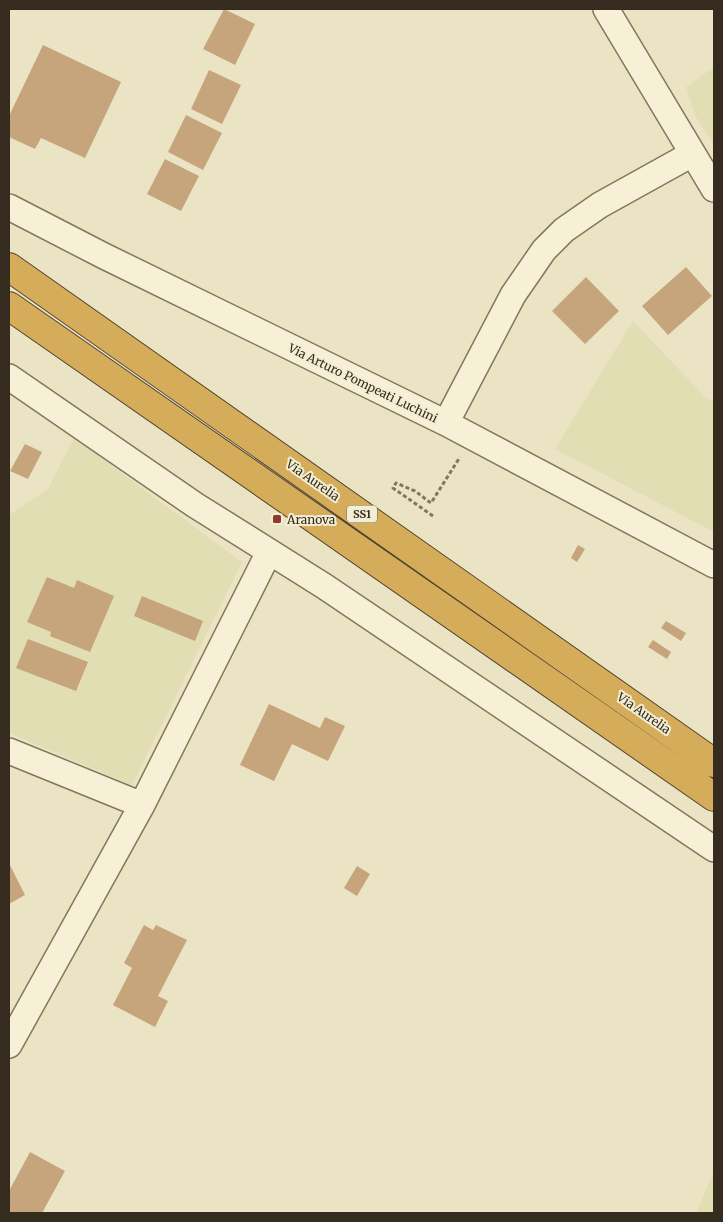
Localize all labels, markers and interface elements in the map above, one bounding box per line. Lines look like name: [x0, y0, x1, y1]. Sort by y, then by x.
street label: Via Arturo Pompeati Luchini: [285, 340, 440, 426]
street label: Via Aurelia: [282, 455, 343, 504]
road number: SS1: [347, 506, 377, 522]
place label: Aranova: [286, 512, 336, 527]
marker: Aranova: [271, 513, 283, 525]
street label: Via Aurelia: [613, 688, 674, 737]

